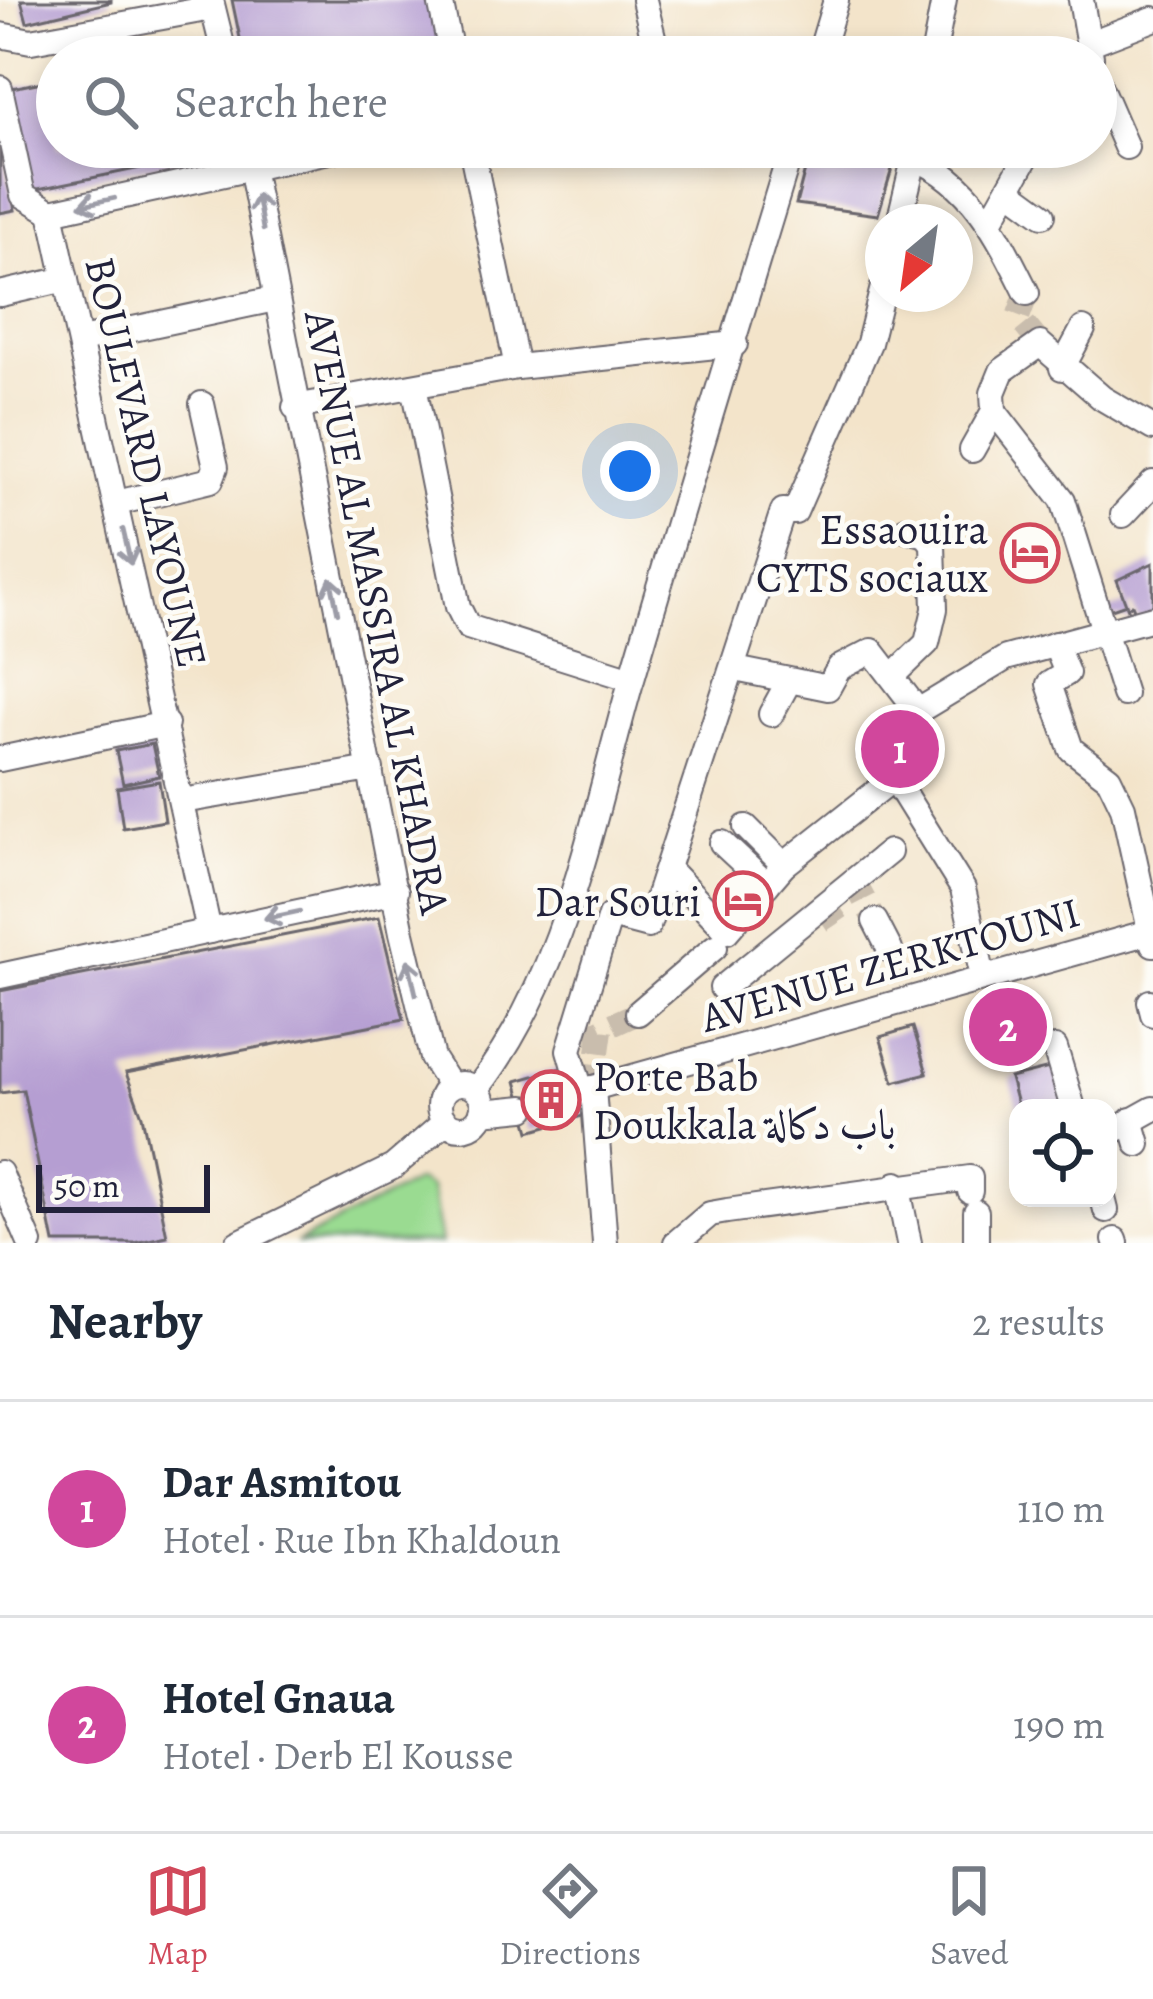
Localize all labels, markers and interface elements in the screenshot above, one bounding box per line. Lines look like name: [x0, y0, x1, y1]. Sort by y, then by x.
search box: [36, 36, 1117, 168]
icon: search: [78, 69, 144, 135]
text: Search here: [174, 71, 388, 133]
one-way arrow: [78, 192, 116, 215]
one-way arrow: [247, 194, 270, 233]
north arrow: [865, 204, 973, 312]
street label: BOULEVARD LAYOUNE: [72, 251, 221, 673]
street label: AVENUE AL MASSIRA AL KHADRA: [291, 305, 464, 919]
your location: [600, 441, 660, 501]
place label: Essaouira CYTS sociaux: [756, 501, 988, 606]
hotel icon: Essaouira CYTS sociaux: [999, 522, 1061, 584]
one-way arrow: [116, 527, 139, 565]
one-way arrow: [322, 577, 345, 615]
pin: 1: [861, 704, 939, 794]
hotel icon: Dar Souri: [712, 870, 774, 932]
place label: Dar Souri: [535, 873, 701, 930]
street label: AVENUE ZERKTOUNI: [693, 883, 1086, 1046]
one-way arrow: [263, 905, 302, 928]
one-way arrow: [400, 959, 423, 997]
pin: 2: [969, 982, 1047, 1072]
place label: Porte Bab Doukkala باب دكالة: [593, 1048, 896, 1153]
building icon: Porte Bab Doukkala باب دكالة: [520, 1069, 582, 1131]
map controls: [1009, 1099, 1117, 1207]
button: locate: [1009, 1099, 1117, 1207]
scale bar: [36, 1159, 210, 1212]
text: 50 m: [54, 1163, 120, 1208]
text: Nearby: [48, 1286, 202, 1356]
text: 2 results: [972, 1295, 1105, 1348]
text: Dar Asmitou: [162, 1451, 401, 1513]
text: 1: [80, 1482, 94, 1535]
text: 110 m: [1017, 1482, 1105, 1535]
text: Hotel · Rue Ibn Khaldoun: [162, 1513, 561, 1566]
text: Hotel Gnaua: [162, 1667, 395, 1729]
text: 2: [78, 1698, 96, 1751]
text: 190 m: [1013, 1698, 1105, 1751]
text: Hotel · Derb El Kousse: [162, 1729, 513, 1782]
tab: Map: [145, 1858, 211, 1975]
tab: Directions: [500, 1858, 641, 1975]
tab: Saved: [930, 1858, 1008, 1975]

